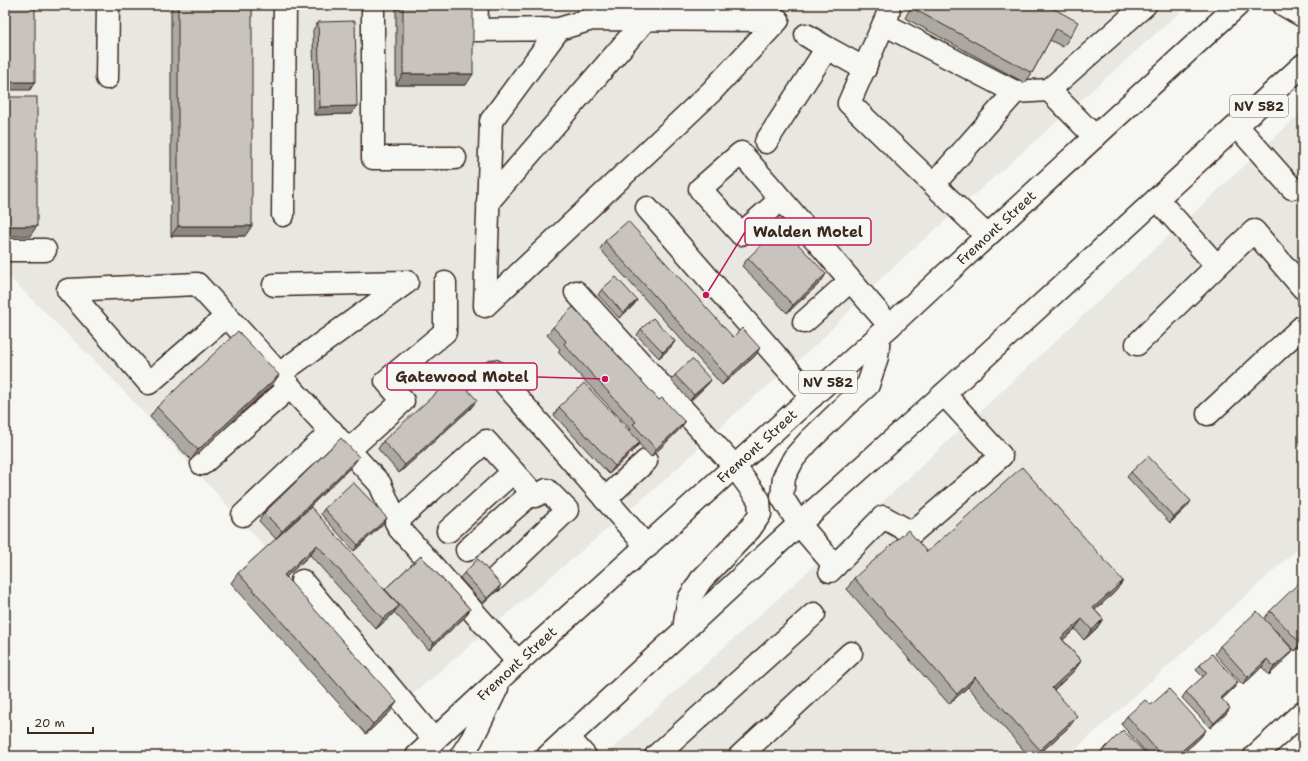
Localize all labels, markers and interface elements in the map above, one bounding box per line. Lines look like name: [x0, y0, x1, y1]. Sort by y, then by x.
road number: NV 582: [1230, 95, 1288, 117]
street label: Fremont Street: [953, 186, 1040, 269]
callout: Walden Motel: [745, 218, 871, 245]
text: Walden Motel: [753, 222, 863, 242]
callout: Gatewood Motel: [387, 363, 537, 390]
text: Gatewood Motel: [395, 367, 529, 387]
road number: NV 582: [799, 371, 857, 393]
street label: Fremont Street: [713, 405, 801, 487]
street label: Fremont Street: [473, 623, 560, 705]
scale bar: [28, 709, 93, 735]
text: 20 m: [34, 715, 65, 731]

